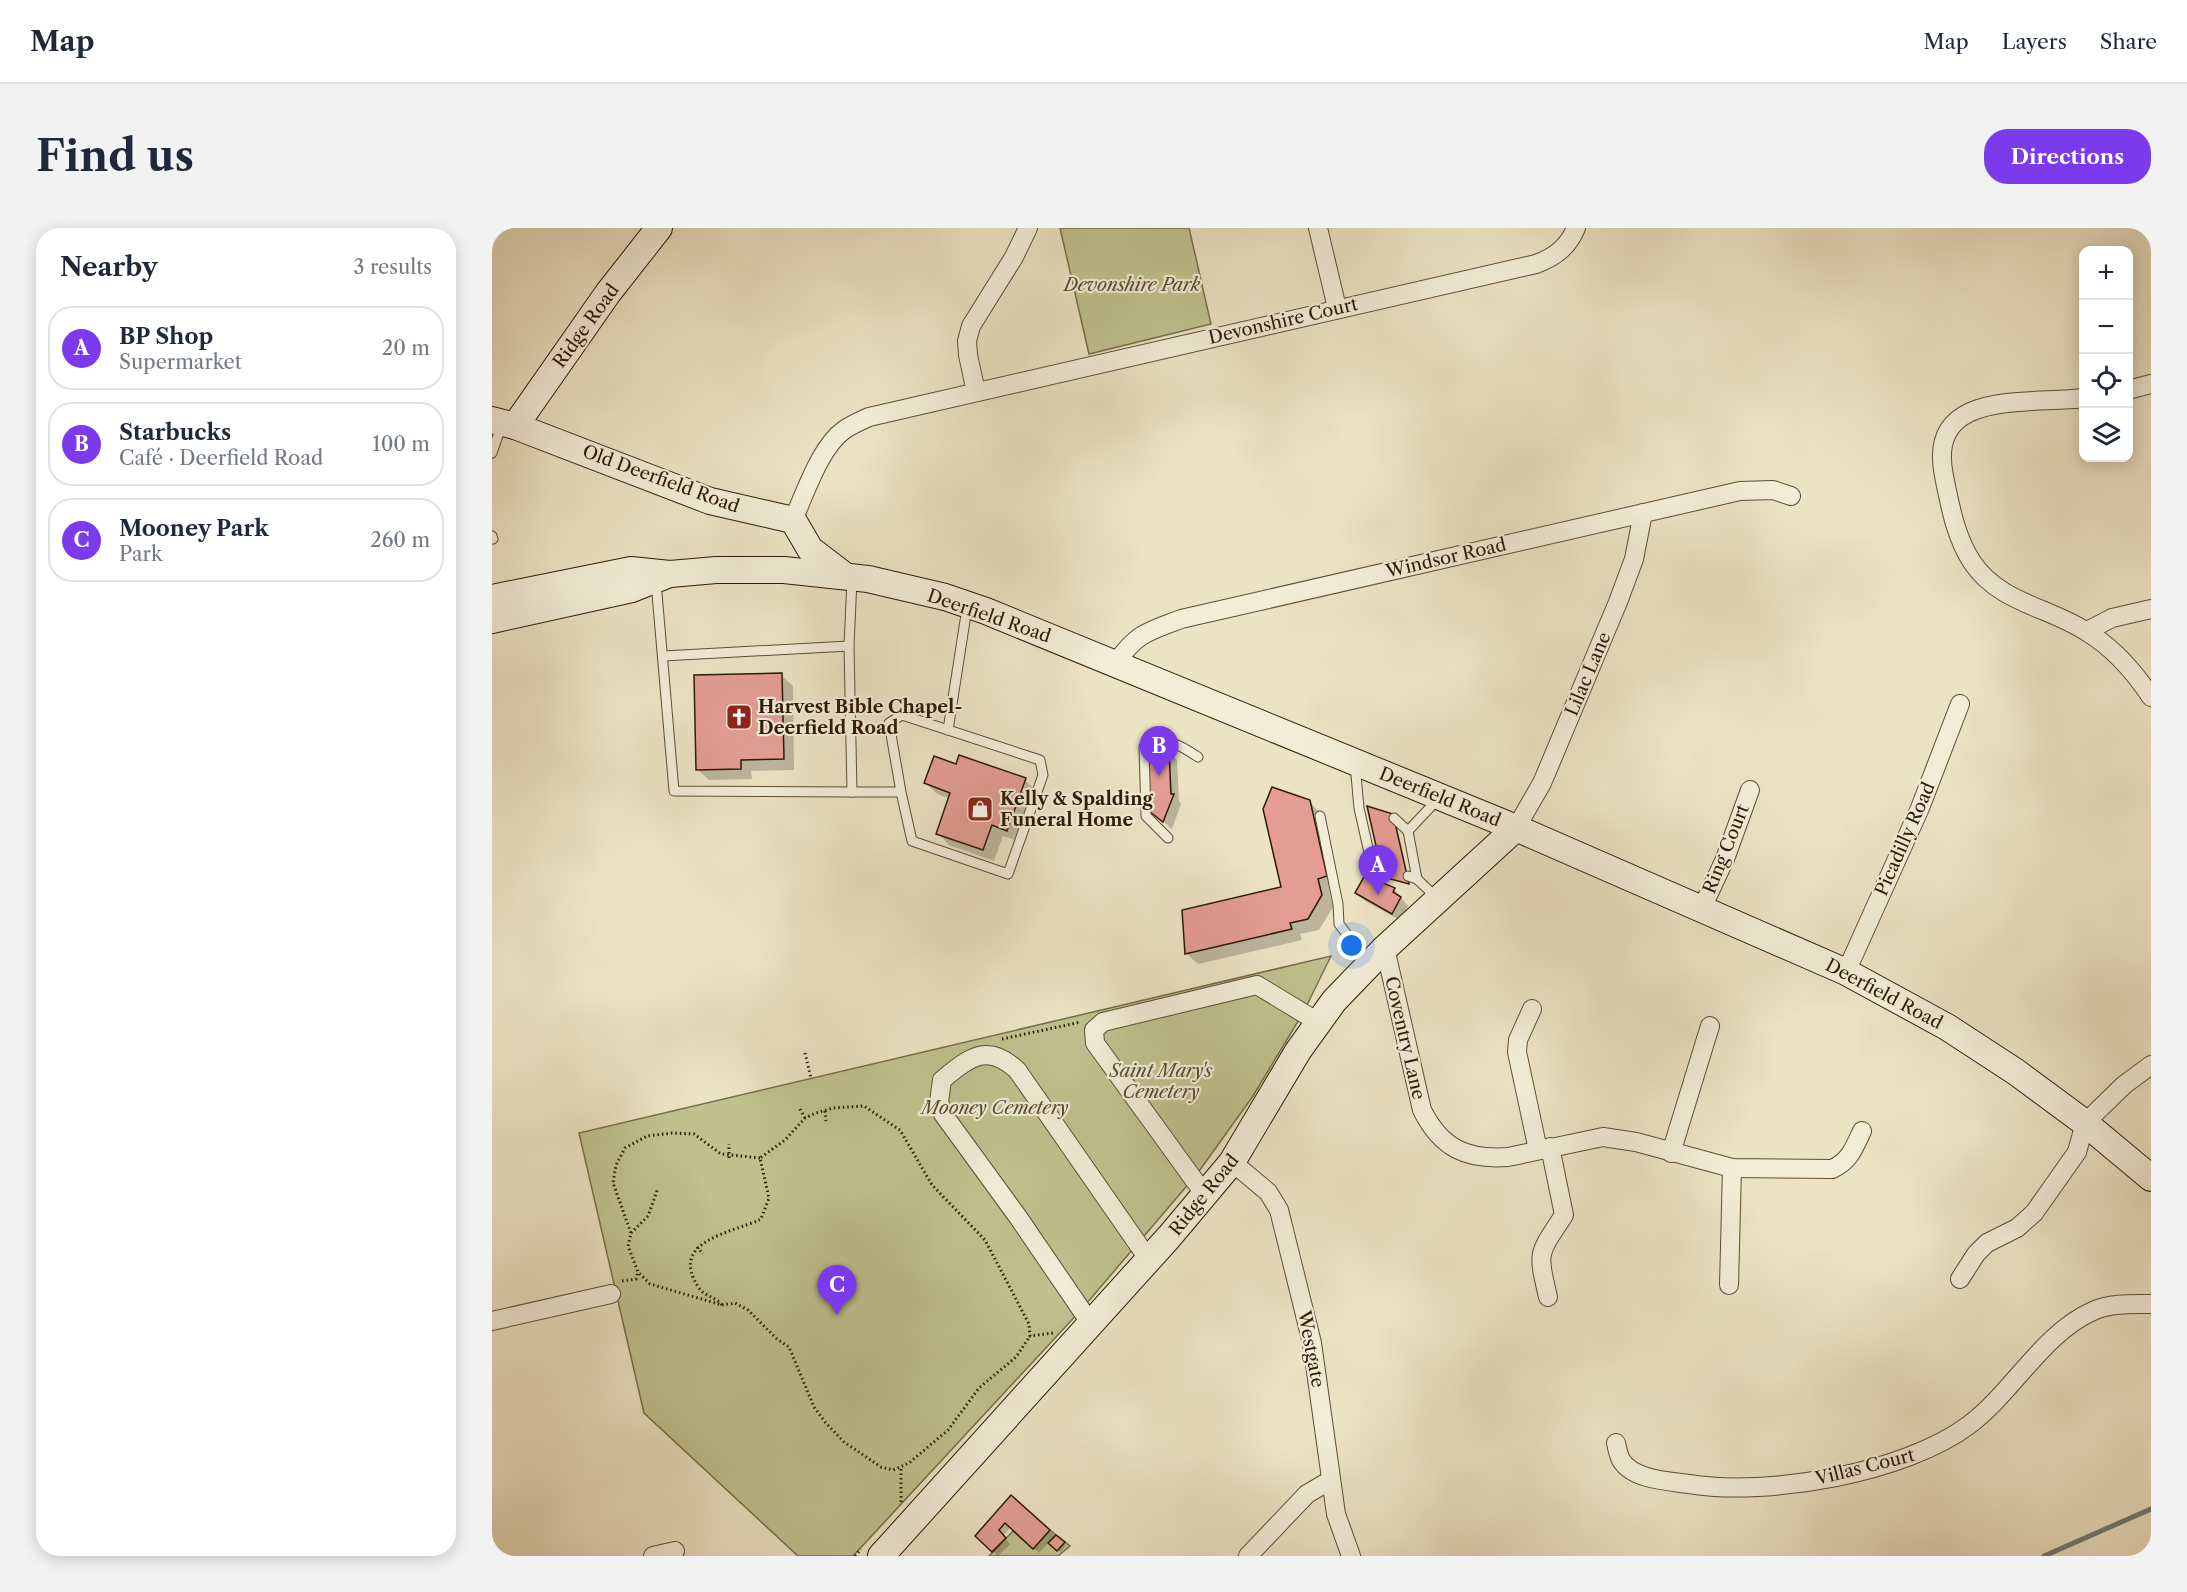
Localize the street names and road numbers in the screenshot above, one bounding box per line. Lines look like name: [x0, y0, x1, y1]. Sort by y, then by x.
street label: Ridge Road: [548, 280, 624, 372]
street label: Devonshire Court: [1206, 293, 1360, 349]
street label: Old Deerfield Road: [580, 440, 742, 518]
street label: Windsor Road: [1383, 533, 1508, 583]
street label: Deerfield Road: [924, 585, 1054, 647]
street label: Lilac Lane: [1560, 629, 1616, 719]
street label: Deerfield Road: [1376, 763, 1504, 831]
street label: Picadilly Road: [1870, 779, 1940, 899]
street label: Ring Court: [1698, 801, 1754, 897]
street label: Deerfield Road: [1822, 954, 1946, 1034]
street label: Coventry Lane: [1380, 974, 1430, 1102]
street label: Ridge Road: [1164, 1150, 1244, 1240]
street label: Westgate: [1293, 1308, 1329, 1389]
street label: Villas Court: [1812, 1444, 1917, 1490]

